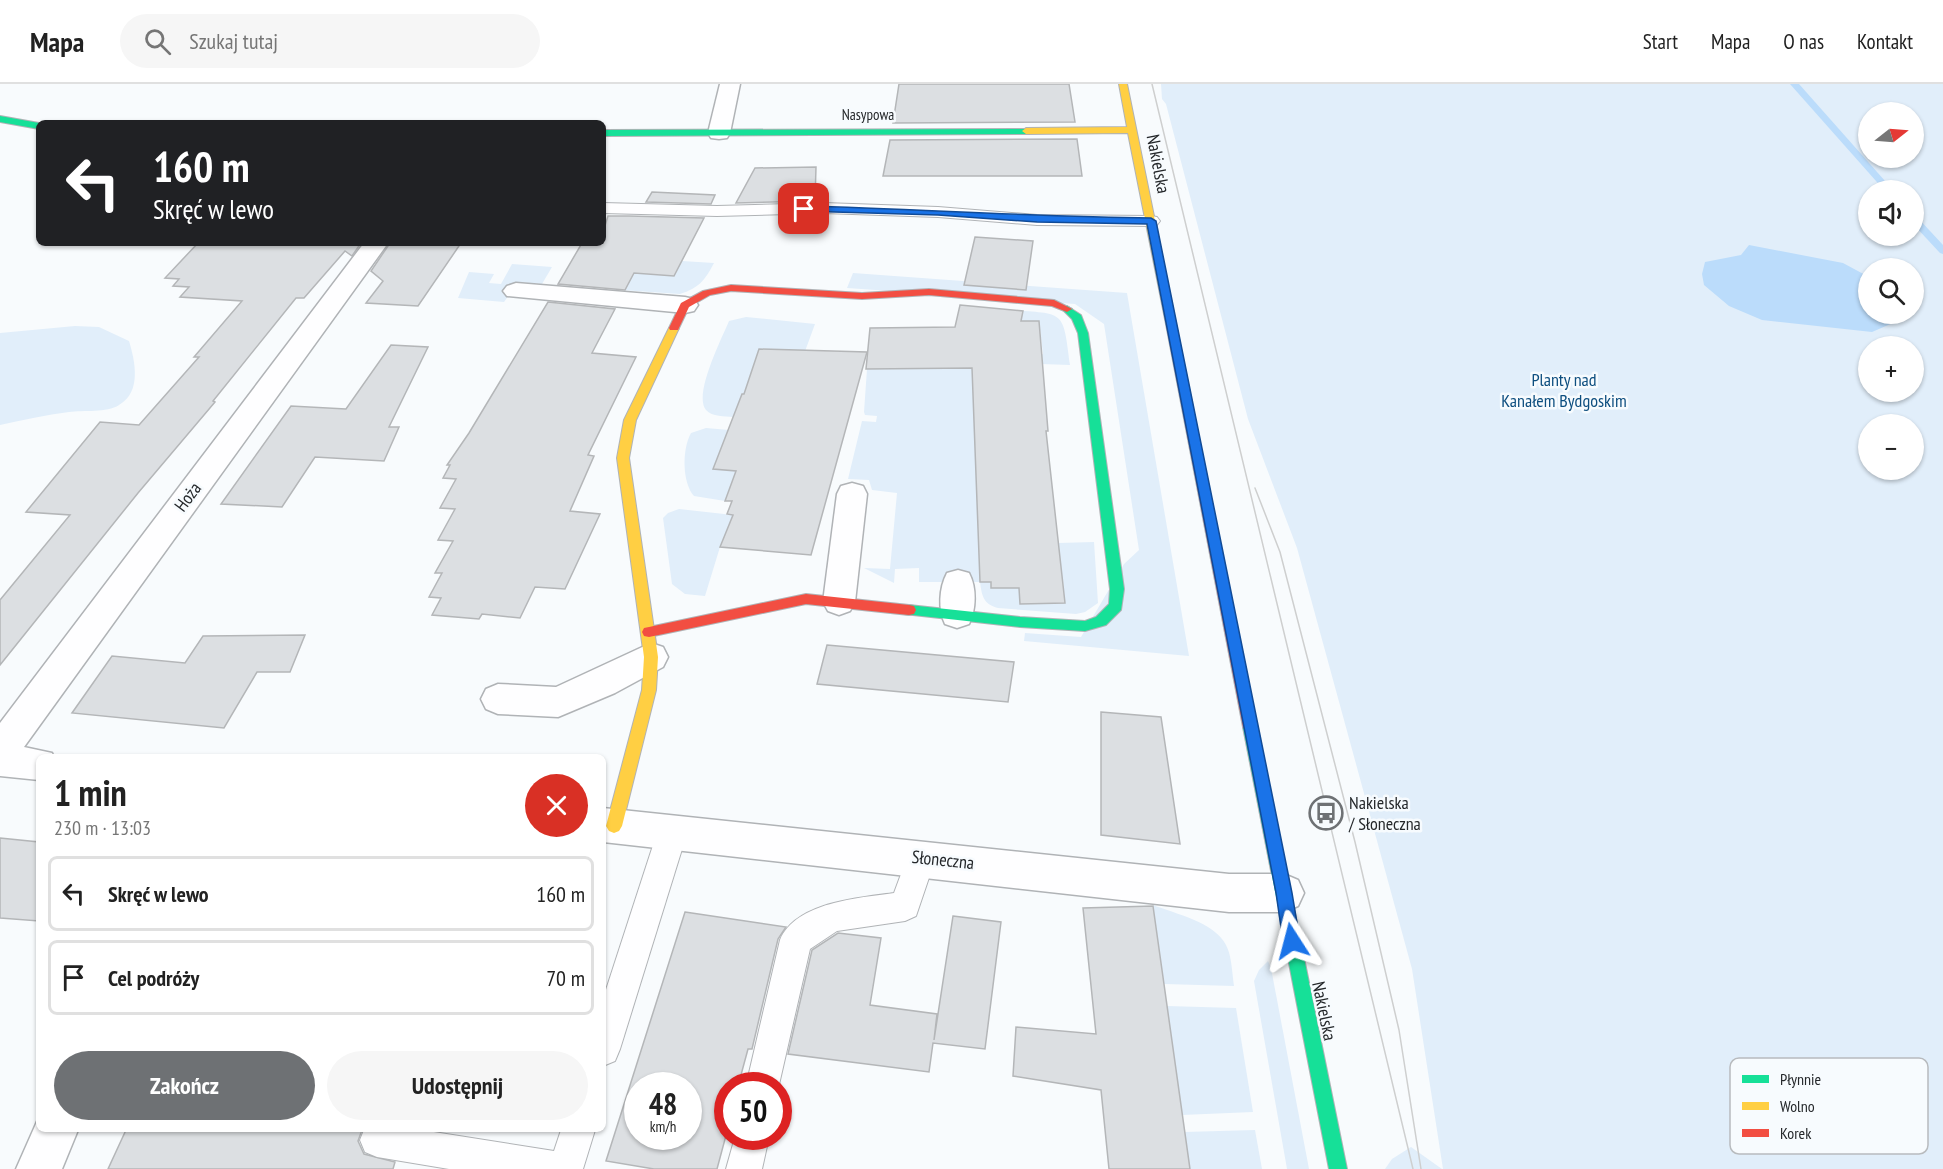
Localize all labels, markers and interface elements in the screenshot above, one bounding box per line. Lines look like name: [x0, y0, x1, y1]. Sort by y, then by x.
search box: [120, 14, 540, 68]
text: Mapa: [30, 23, 84, 60]
icon: search: [141, 25, 174, 58]
text: Szukaj tutaj: [189, 27, 278, 55]
text: Start: [1643, 28, 1678, 55]
text: Mapa: [1711, 28, 1750, 55]
text: O nas: [1783, 28, 1824, 55]
text: Kontakt: [1857, 28, 1913, 55]
north arrow: [1858, 102, 1924, 168]
map controls: [1858, 102, 1924, 480]
street label: Nasypowa: [842, 105, 894, 124]
street label: Nakielska: [1142, 132, 1175, 195]
text: 160 m: [153, 139, 250, 194]
icon: left: [54, 144, 132, 222]
button: sound: [1858, 180, 1924, 246]
pin: [778, 183, 829, 234]
text: Skręć w lewo: [153, 192, 274, 226]
icon: arrive: [787, 192, 820, 225]
button: search: [1858, 258, 1924, 324]
button: +: [1858, 336, 1924, 402]
park label: Planty nad Kanałem Bydgoskim: [1501, 368, 1627, 412]
button: −: [1858, 414, 1924, 480]
street label: Hoża: [169, 477, 206, 516]
text: 1 min: [54, 769, 127, 816]
button: close: [525, 774, 588, 837]
place label: Nakielska / Słoneczna: [1348, 791, 1421, 835]
bus stop icon: Nakielska / Słoneczna: [1308, 795, 1344, 831]
text: 230 m · 13:03: [54, 815, 151, 841]
street label: Słoneczna: [911, 845, 975, 874]
icon: left: [57, 877, 90, 910]
text: Skręć w lewo: [108, 880, 209, 908]
text: 160 m: [536, 880, 585, 908]
position arrow: [1260, 909, 1324, 973]
icon: arrive: [57, 961, 90, 994]
text: Cel podróży: [108, 964, 199, 992]
text: 70 m: [546, 964, 585, 992]
street label: Nakielska: [1307, 979, 1342, 1042]
button: Zakończ: [54, 1051, 315, 1120]
button: Udostępnij: [327, 1051, 588, 1120]
legend: [1730, 1058, 1928, 1154]
text: Płynnie: [1780, 1069, 1821, 1089]
speed limit sign: 50: [714, 1072, 792, 1150]
text: 48: [649, 1084, 677, 1123]
text: Wolno: [1780, 1096, 1815, 1116]
text: km/h: [650, 1117, 676, 1136]
text: Korek: [1780, 1123, 1812, 1143]

